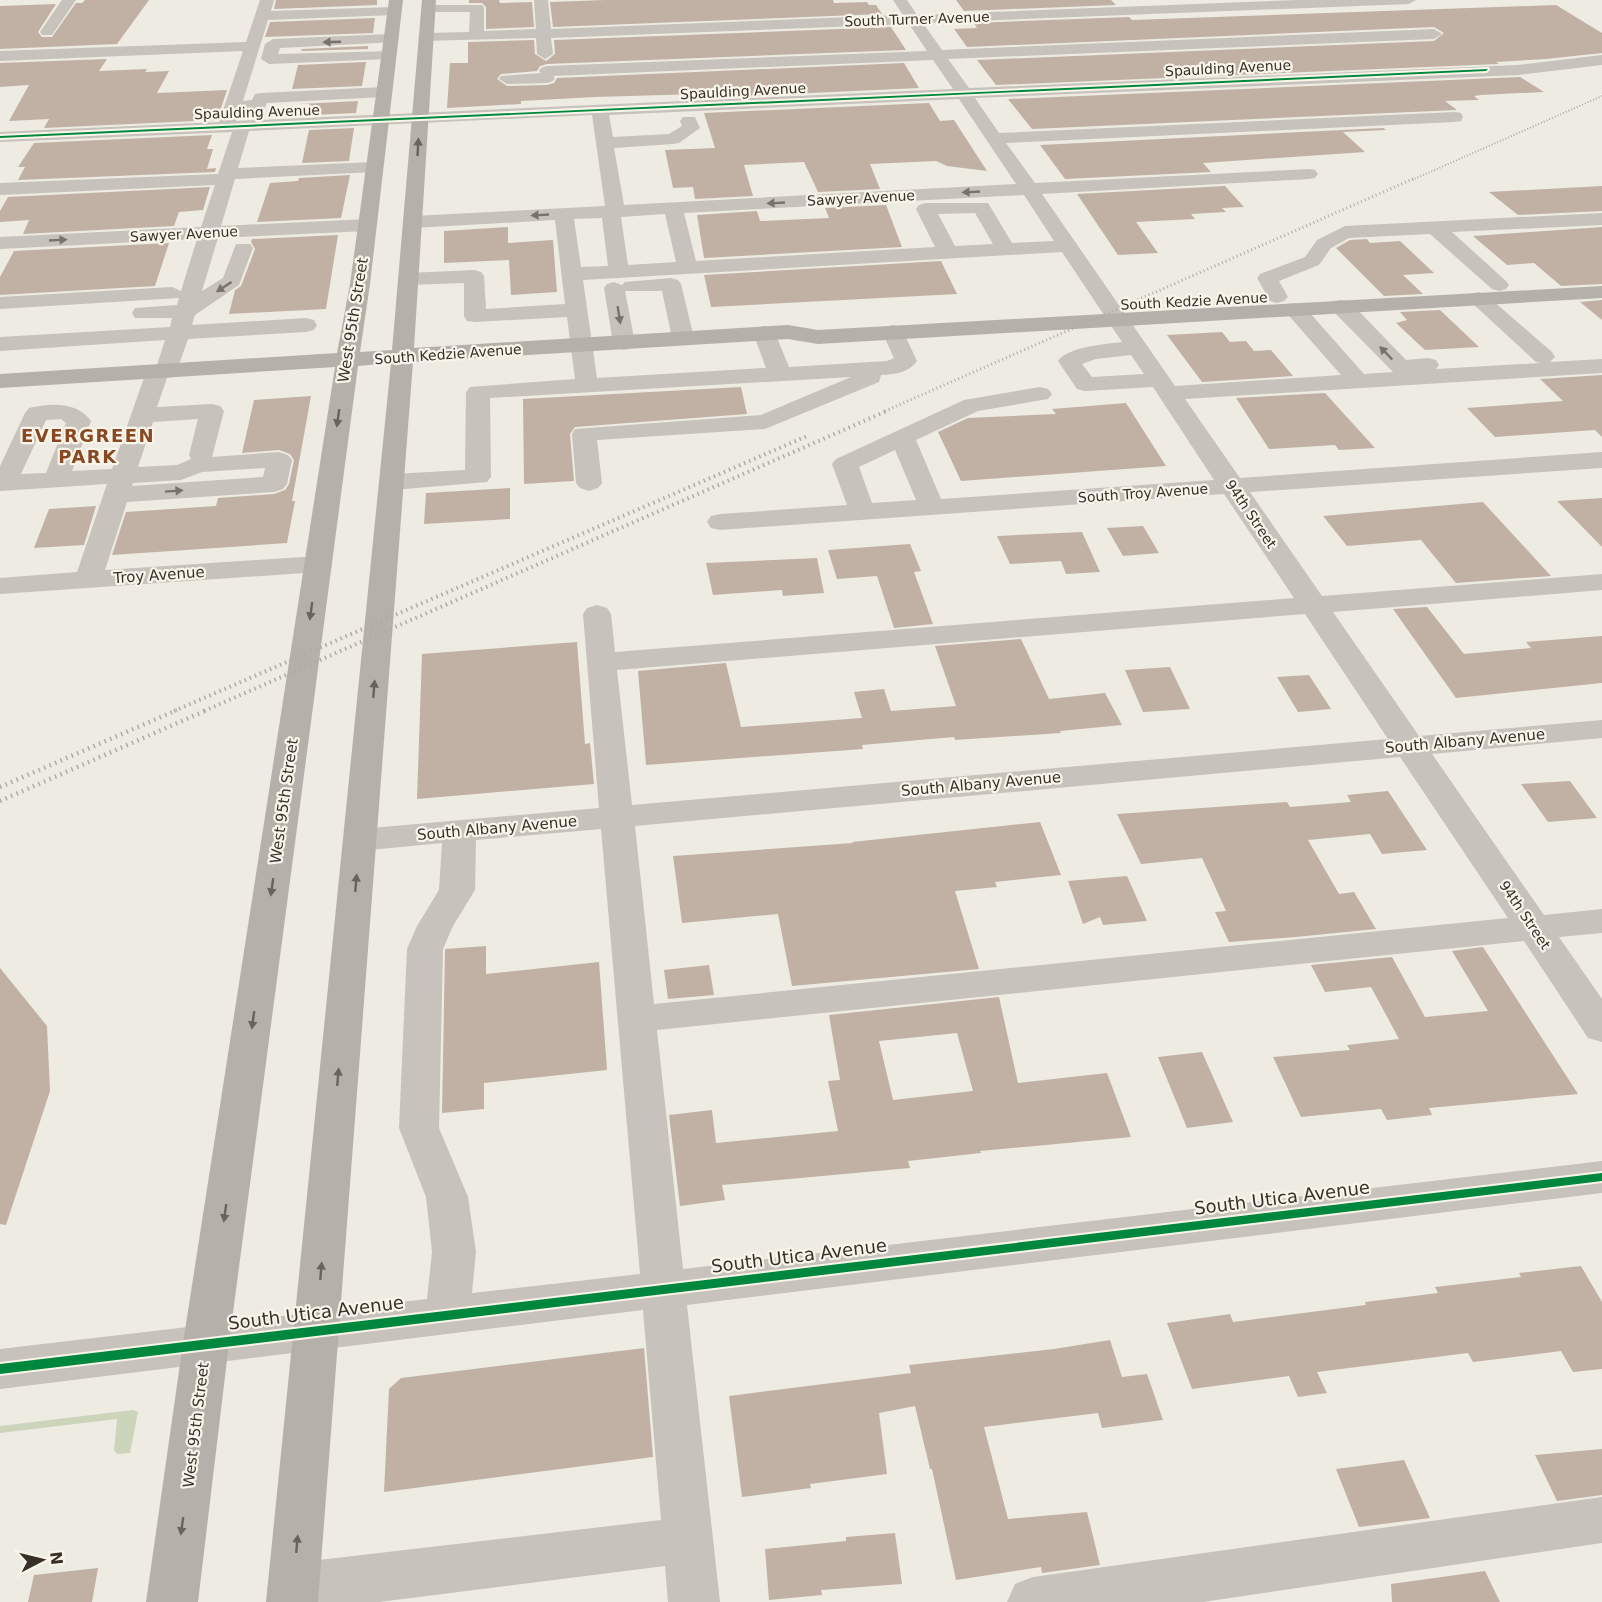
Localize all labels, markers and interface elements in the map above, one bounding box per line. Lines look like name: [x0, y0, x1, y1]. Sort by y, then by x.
street label: South Turner Avenue: [844, 8, 990, 30]
one-way arrow: [323, 37, 342, 46]
street label: Spaulding Avenue: [1165, 57, 1291, 79]
street label: Spaulding Avenue: [680, 80, 806, 102]
street label: Spaulding Avenue: [194, 102, 320, 122]
one-way arrow: [413, 137, 423, 156]
street label: Sawyer Avenue: [807, 187, 915, 209]
one-way arrow: [961, 187, 980, 196]
one-way arrow: [767, 198, 786, 207]
one-way arrow: [530, 211, 549, 220]
street label: Sawyer Avenue: [130, 223, 238, 245]
one-way arrow: [49, 236, 68, 245]
street label: West 95th Street: [334, 256, 372, 384]
one-way arrow: [216, 281, 232, 292]
street label: South Kedzie Avenue: [1120, 289, 1268, 313]
one-way arrow: [615, 306, 624, 325]
street label: South Kedzie Avenue: [374, 341, 522, 367]
one-way arrow: [1380, 346, 1394, 360]
one-way arrow: [334, 408, 343, 427]
district label: EVERGREEN PARK: [21, 425, 155, 467]
street label: 94th Street: [1222, 477, 1280, 552]
street label: South Troy Avenue: [1077, 480, 1209, 506]
one-way arrow: [165, 487, 184, 496]
street label: Troy Avenue: [112, 563, 205, 587]
one-way arrow: [307, 602, 316, 621]
one-way arrow: [369, 679, 379, 698]
street label: South Albany Avenue: [1384, 725, 1546, 757]
street label: West 95th Street: [266, 737, 302, 865]
street label: South Albany Avenue: [900, 768, 1062, 800]
street label: South Albany Avenue: [416, 812, 578, 844]
one-way arrow: [351, 873, 361, 892]
one-way arrow: [267, 878, 276, 897]
street label: 94th Street: [1496, 878, 1554, 953]
one-way arrow: [248, 1010, 257, 1029]
one-way arrow: [333, 1068, 343, 1087]
street label: South Utica Avenue: [1193, 1176, 1371, 1219]
one-way arrow: [221, 1203, 230, 1222]
street label: South Utica Avenue: [710, 1234, 888, 1277]
one-way arrow: [316, 1262, 326, 1281]
street label: South Utica Avenue: [227, 1291, 405, 1334]
street label: West 95th Street: [179, 1361, 213, 1489]
one-way arrow: [178, 1516, 187, 1535]
north arrow: [12, 1530, 72, 1590]
one-way arrow: [292, 1534, 301, 1553]
text: N: [46, 1550, 67, 1566]

